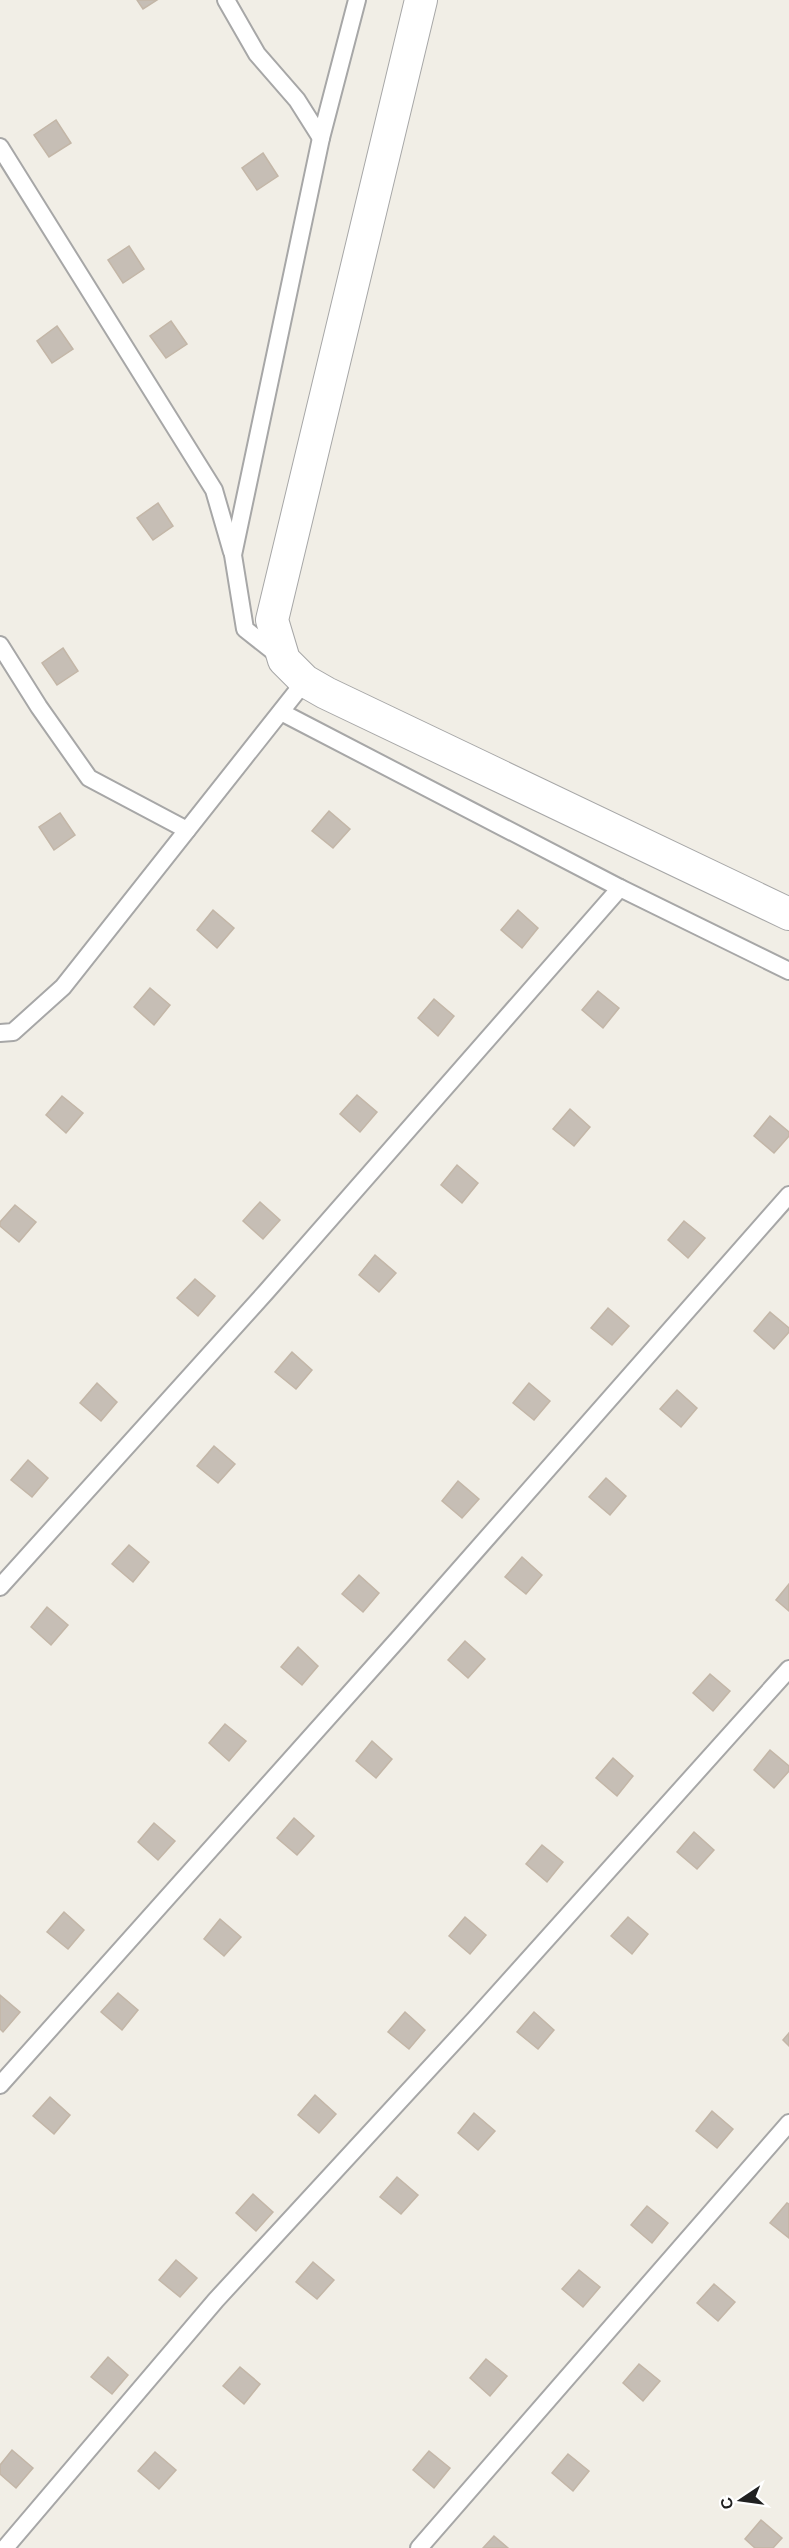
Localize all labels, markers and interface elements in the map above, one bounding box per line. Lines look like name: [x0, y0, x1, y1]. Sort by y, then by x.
north arrow: [711, 2470, 771, 2530]
text: С: [715, 2495, 738, 2511]

